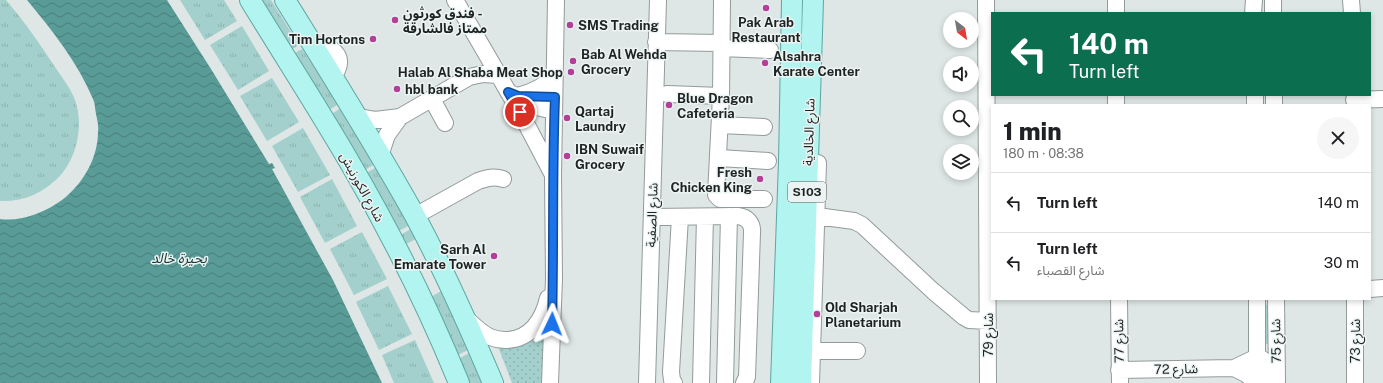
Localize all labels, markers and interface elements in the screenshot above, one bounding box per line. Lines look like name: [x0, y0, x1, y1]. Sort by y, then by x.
marker: Pak Arab Restaurant: [761, 3, 771, 13]
place label: فندق كورثون - ممتاز فالشارقة: [403, 6, 487, 36]
north arrow: [943, 12, 979, 48]
map controls: [943, 12, 979, 180]
marker: فندق كورثون - ممتاز فالشارقة: [390, 15, 400, 25]
place label: Pak Arab Restaurant: [731, 15, 801, 45]
place label: SMS Trading: [578, 18, 659, 33]
marker: SMS Trading: [565, 20, 575, 30]
text: 140 m: [1069, 27, 1149, 60]
icon: left: [1003, 28, 1055, 80]
place label: Tim Hortons: [289, 32, 365, 47]
marker: Tim Hortons: [368, 34, 378, 44]
place label: Bab Al Wehda Grocery: [581, 47, 667, 77]
place label: Alsahra Karate Center: [773, 49, 860, 79]
marker: Bab Al Wehda Grocery: [568, 56, 578, 66]
button: sound: [943, 56, 979, 92]
marker: Alsahra Karate Center: [760, 58, 770, 68]
text: Turn left: [1069, 61, 1139, 82]
place label: Halab Al Shaba Meat Shop: [398, 65, 563, 80]
marker: Halab Al Shaba Meat Shop: [566, 67, 576, 77]
place label: hbl bank: [405, 82, 459, 97]
marker: hbl bank: [392, 84, 402, 94]
place label: Blue Dragon Cafeteria: [677, 91, 753, 121]
pin: [503, 95, 537, 129]
street label: شارع الخالدية: [800, 98, 821, 166]
marker: Blue Dragon Cafeteria: [664, 100, 674, 110]
button: search: [943, 100, 979, 136]
icon: arrive: [509, 101, 531, 123]
place label: Qartaj Laundry: [575, 104, 627, 134]
marker: Qartaj Laundry: [562, 113, 572, 123]
text: 1 min: [1003, 117, 1062, 145]
button: close: [1317, 117, 1359, 159]
place label: IBN Suwaif Grocery: [575, 142, 644, 172]
button: layers: [943, 144, 979, 180]
text: 180 m · 08:38: [1003, 146, 1084, 161]
street label: شارع الكورنيش: [334, 150, 387, 226]
marker: IBN Suwaif Grocery: [562, 151, 572, 161]
place label: Fresh Chicken King: [670, 165, 752, 195]
marker: Fresh Chicken King: [755, 174, 765, 184]
street label: شارع الصفية: [643, 182, 664, 248]
road number: S103: [788, 182, 826, 202]
icon: left: [1003, 192, 1025, 214]
text: Turn left: [1037, 194, 1098, 211]
text: 140 m: [1318, 194, 1359, 211]
text: Turn left: [1037, 240, 1098, 257]
place label: Sarh Al Emarate Tower: [394, 242, 487, 272]
water label: بحيرة خالد: [151, 250, 207, 267]
marker: Sarh Al Emarate Tower: [489, 251, 499, 261]
icon: left: [1003, 252, 1025, 274]
text: 30 m: [1324, 254, 1359, 271]
text: شارع القصباء: [1037, 263, 1104, 278]
place label: Old Sharjah Planetarium: [825, 300, 901, 330]
position arrow: [531, 303, 573, 345]
marker: Old Sharjah Planetarium: [812, 309, 822, 319]
street label: شارع 79: [981, 313, 999, 357]
street label: شارع 75: [1268, 318, 1287, 363]
street label: شارع 77: [1111, 319, 1130, 363]
street label: شارع 73: [1348, 319, 1366, 363]
street label: شارع 72: [1154, 361, 1198, 380]

